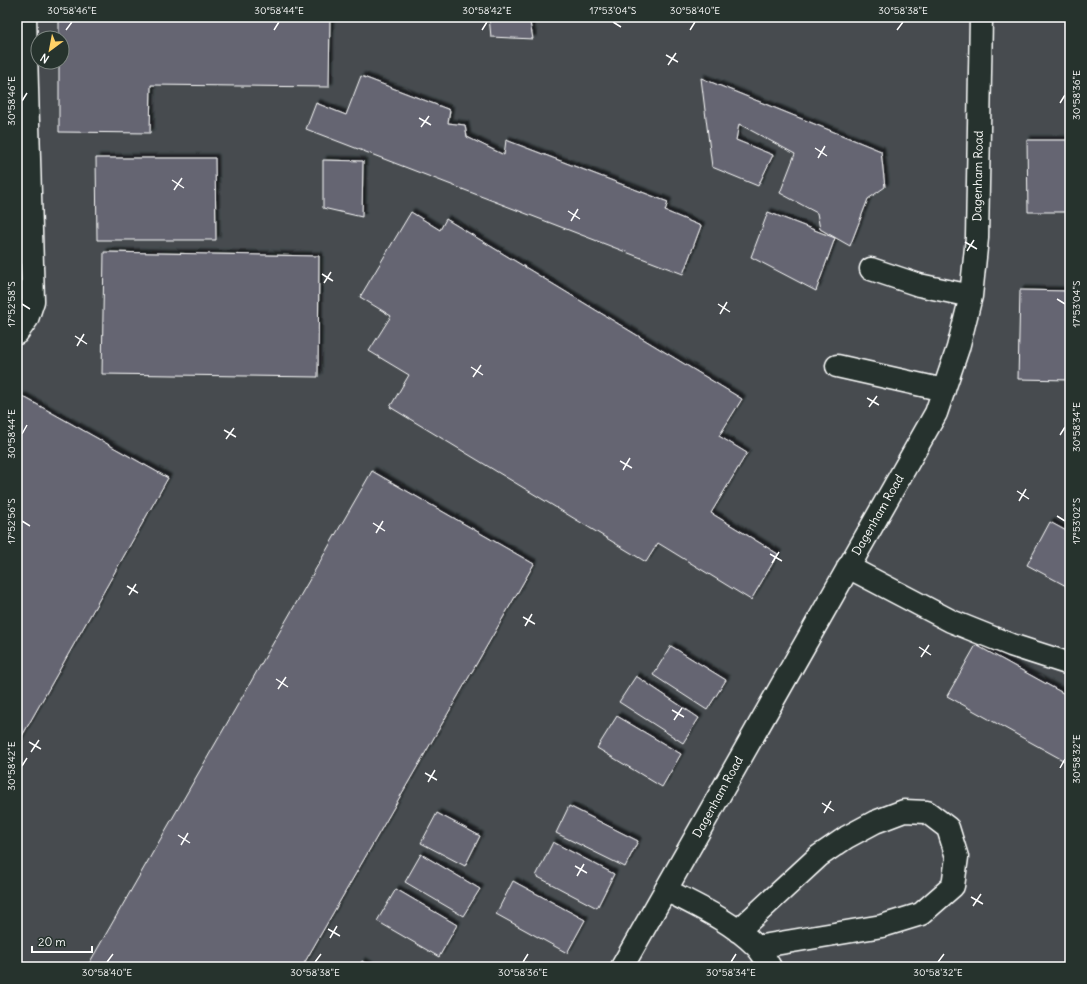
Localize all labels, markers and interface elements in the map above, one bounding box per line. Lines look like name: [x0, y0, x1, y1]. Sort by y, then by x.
text: 30°58'46"E: [47, 4, 97, 17]
text: 30°58'44"E: [254, 4, 304, 17]
text: 30°58'42"E: [462, 4, 512, 17]
text: 17°53'04"S: [590, 4, 637, 17]
text: 30°58'40"E: [670, 4, 720, 17]
text: 30°58'38"E: [878, 4, 928, 17]
north arrow: [30, 30, 70, 70]
text: N: [38, 51, 52, 66]
text: 30°58'36"E: [1070, 70, 1083, 120]
text: 30°58'46"E: [5, 76, 18, 126]
street label: Dagenham Road: [969, 131, 986, 221]
text: 17°53'04"S: [1070, 280, 1083, 327]
text: 17°52'58"S: [5, 281, 18, 327]
text: 30°58'34"E: [1070, 402, 1083, 452]
text: 30°58'44"E: [5, 409, 18, 459]
street label: Dagenham Road: [848, 472, 907, 558]
text: 17°53'02"S: [1070, 497, 1083, 544]
text: 17°52'56"S: [5, 498, 18, 544]
text: 30°58'32"E: [1070, 734, 1083, 784]
text: 30°58'42"E: [5, 741, 18, 791]
street label: Dagenham Road: [689, 753, 746, 840]
scale bar: [32, 928, 92, 954]
text: 20 m: [38, 934, 66, 949]
text: 30°58'40"E: [82, 966, 132, 979]
text: 30°58'38"E: [290, 966, 340, 979]
text: 30°58'36"E: [498, 966, 548, 979]
text: 30°58'34"E: [706, 966, 756, 979]
text: 30°58'32"E: [913, 966, 963, 979]

